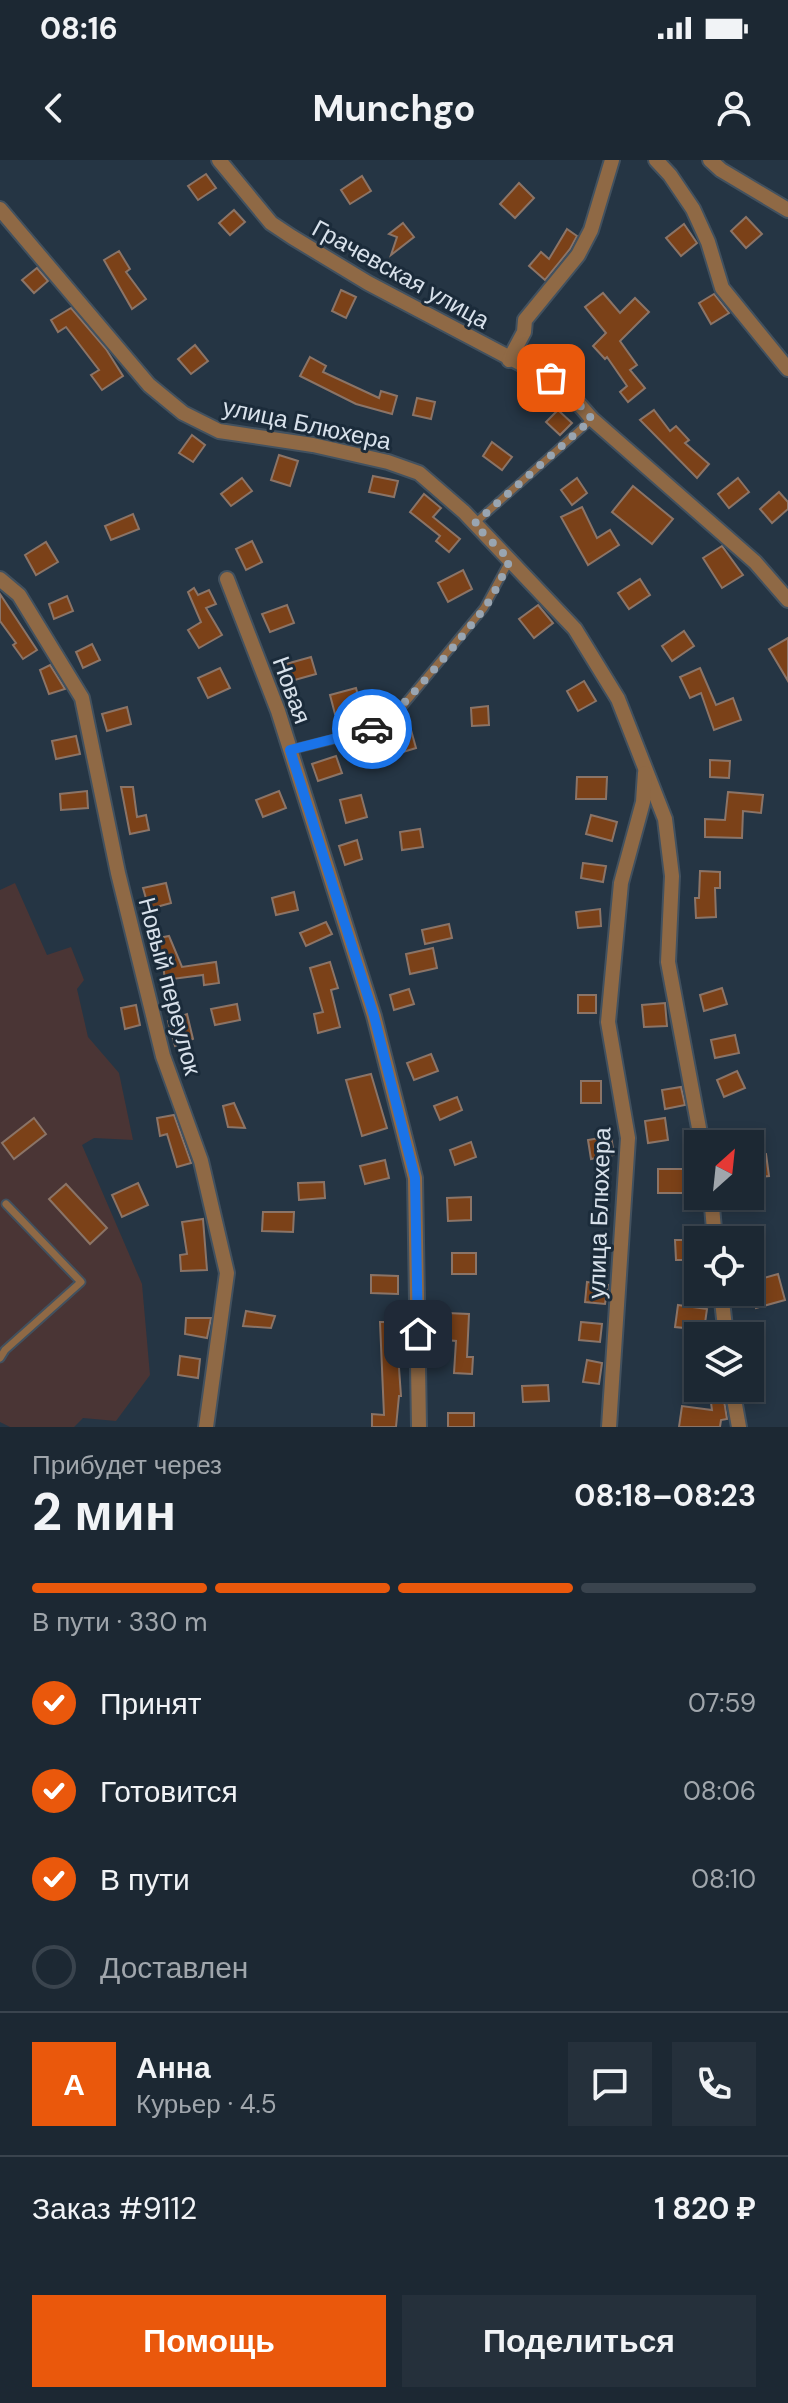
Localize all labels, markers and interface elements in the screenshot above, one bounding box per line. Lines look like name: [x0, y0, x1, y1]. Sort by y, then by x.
text: 08:16: [40, 9, 118, 48]
text: Munchgo: [312, 85, 476, 132]
icon: back: [32, 86, 76, 130]
icon: person: [712, 86, 756, 130]
street label: Грачевская улица: [307, 212, 496, 336]
pin: [517, 344, 585, 412]
icon: bag: [529, 356, 573, 400]
street label: улица Блюхера: [220, 391, 395, 457]
street label: Новая: [266, 652, 318, 728]
courier: [332, 689, 412, 769]
icon: car: [350, 707, 394, 751]
street label: Новый переулок: [131, 894, 209, 1079]
street label: улица Блюхера: [581, 1126, 618, 1299]
north arrow: [684, 1130, 764, 1210]
map controls: [684, 1130, 764, 1402]
button: locate: [684, 1226, 764, 1306]
pin: [384, 1300, 452, 1368]
icon: home: [396, 1312, 440, 1356]
button: layers: [684, 1322, 764, 1402]
text: Прибудет через: [32, 1448, 222, 1482]
text: 08:18–08:23: [574, 1476, 756, 1515]
text: 2 мин: [32, 1478, 176, 1546]
text: В пути · 330 m: [32, 1605, 207, 1639]
icon: check: [32, 1681, 76, 1725]
text: Принят: [100, 1684, 202, 1723]
text: 07:59: [688, 1686, 756, 1720]
icon: check: [32, 1769, 76, 1813]
text: Готовится: [100, 1772, 238, 1811]
text: 08:06: [683, 1774, 756, 1808]
icon: check: [32, 1857, 76, 1901]
text: В пути: [100, 1860, 190, 1899]
text: 08:10: [691, 1862, 756, 1896]
text: Доставлен: [100, 1948, 248, 1987]
button: chat: [568, 2042, 652, 2126]
button: phone: [672, 2042, 756, 2126]
text: Анна: [136, 2048, 211, 2087]
text: А: [63, 2065, 85, 2104]
text: Курьер · 4.5: [136, 2087, 277, 2121]
text: Заказ #9112: [32, 2189, 197, 2228]
text: 1 820 ₽: [654, 2189, 756, 2228]
button: Помощь: [32, 2295, 386, 2387]
button: Поделиться: [402, 2295, 756, 2387]

